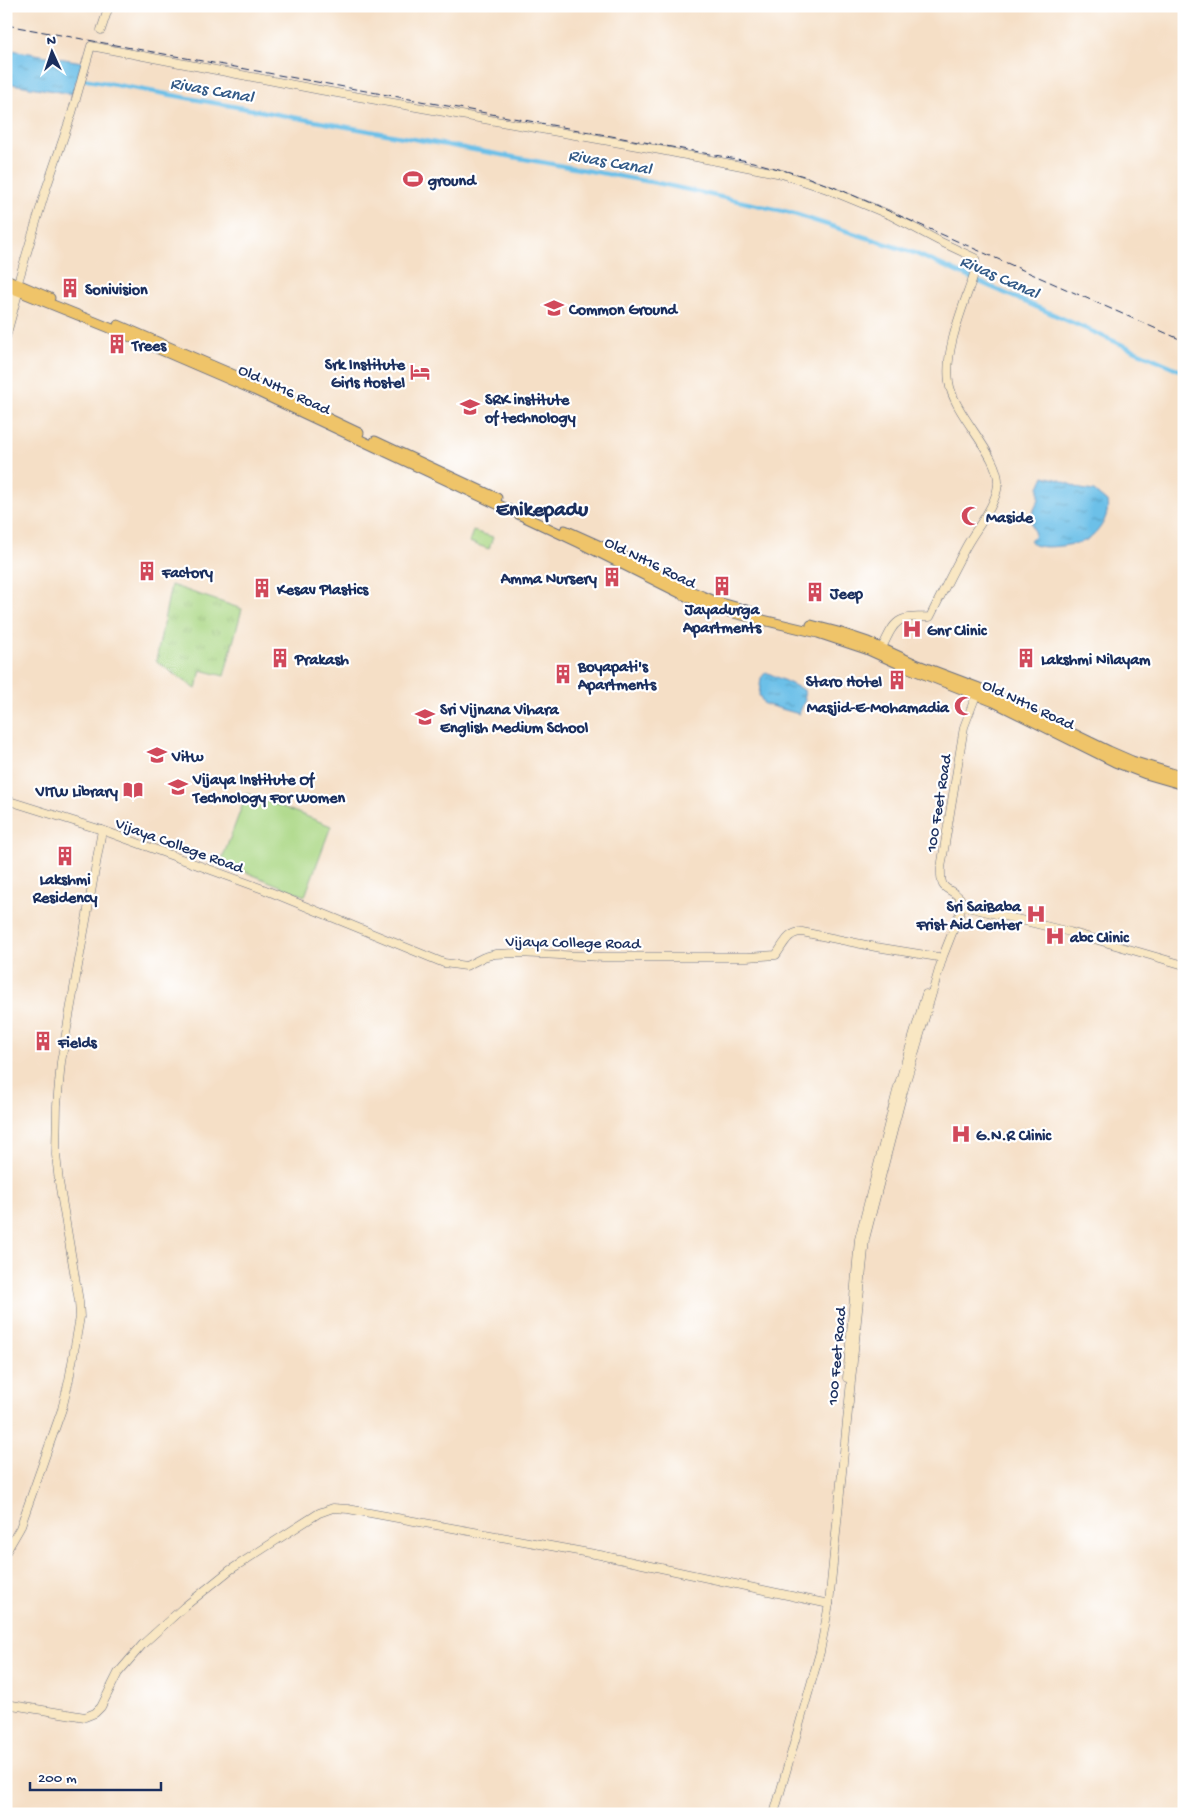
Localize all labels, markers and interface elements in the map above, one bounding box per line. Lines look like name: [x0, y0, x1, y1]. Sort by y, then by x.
north arrow: [28, 28, 78, 78]
text: N: [46, 33, 56, 50]
water label: Rivas Canal: [168, 74, 256, 109]
water label: Rivas Canal: [566, 146, 654, 181]
sports icon: ground: [402, 168, 424, 190]
place label: ground: [427, 173, 477, 192]
water label: Rivas Canal: [956, 252, 1043, 305]
building icon: Sonivision: [59, 277, 81, 299]
place label: Sonivision: [85, 282, 148, 301]
school or university icon: Common Ground: [543, 297, 565, 319]
place label: Common Ground: [568, 302, 679, 321]
building icon: Trees: [106, 333, 128, 355]
place label: Trees: [130, 338, 167, 357]
place label: Srk Institute Girls Hostel: [325, 357, 406, 394]
hotel icon: Srk Institute Girls Hostel: [409, 361, 431, 383]
street label: Old NH16 Road: [235, 362, 334, 421]
place label: SRK institute of technology: [484, 392, 576, 429]
school or university icon: SRK institute of technology: [459, 396, 481, 418]
district label: Enikepadu: [496, 499, 588, 524]
mosque icon: Maside: [960, 505, 982, 527]
place label: Maside: [986, 510, 1034, 529]
street label: Old NH16 Road: [601, 534, 700, 595]
building icon: Factory: [136, 560, 158, 582]
place label: Factory: [161, 565, 213, 584]
building icon: Amma Nursery: [601, 566, 623, 588]
place label: Amma Nursery: [500, 571, 597, 590]
building icon: Jayadurga Apartments: [711, 575, 733, 597]
building icon: Kesav Plastics: [251, 577, 273, 599]
building icon: Jeep: [804, 581, 826, 603]
place label: Kesav Plastics: [276, 582, 369, 601]
place label: Jeep: [829, 586, 863, 605]
place label: Jayadurga Apartments: [682, 602, 762, 639]
hospital icon: Gnr Clinic: [901, 618, 923, 640]
place label: Gnr Clinic: [927, 623, 988, 642]
building icon: Prakash: [269, 647, 291, 669]
building icon: Lakshmi Nilayam: [1015, 647, 1037, 669]
place label: Prakash: [294, 652, 349, 671]
place label: Lakshmi Nilayam: [1041, 652, 1151, 671]
place label: Boyapati's Apartments: [577, 659, 657, 696]
building icon: Boyapati's Apartments: [552, 663, 574, 685]
building icon: Staro Hotel: [886, 669, 908, 691]
place label: Staro Hotel: [806, 674, 882, 693]
street label: Old NH16 Road: [979, 677, 1078, 736]
mosque icon: Masjid-E-Mohamadia: [953, 695, 975, 717]
place label: Masjid-E-Mohamadia: [807, 700, 950, 719]
place label: Sri Vijnana Vihara English Medium School: [440, 702, 589, 739]
school or university icon: Sri Vijnana Vihara English Medium School: [414, 706, 436, 728]
school or university icon: Vitw: [146, 744, 168, 766]
place label: Vitw: [171, 749, 204, 768]
street label: 100 Feet Road: [923, 752, 958, 855]
place label: Vijaya Institute Of Technology For Women: [191, 771, 345, 809]
school or university icon: Vijaya Institute Of Technology For Women: [167, 776, 189, 798]
library icon: VITW Library: [122, 779, 144, 801]
place label: VITW Library: [35, 784, 118, 803]
street label: Vijaya College Road: [111, 815, 247, 880]
building icon: Lakshmi Residency: [54, 845, 76, 867]
place label: Lakshmi Residency: [32, 872, 97, 909]
place label: Sri SaiBaba Frist Aid Center: [915, 899, 1023, 936]
hospital icon: Sri SaiBaba Frist Aid Center: [1025, 903, 1047, 925]
hospital icon: abc Clinic: [1044, 925, 1066, 947]
place label: abc Clinic: [1069, 930, 1130, 949]
street label: Vijaya College Road: [504, 934, 642, 955]
building icon: Fields: [32, 1030, 54, 1052]
place label: Fields: [57, 1035, 98, 1054]
hospital icon: G.N.R Clinic: [950, 1123, 972, 1145]
place label: G.N.R Clinic: [976, 1128, 1052, 1147]
street label: 100 Feet Road: [825, 1305, 852, 1407]
scale bar: [30, 1760, 161, 1792]
text: 200 m: [38, 1770, 77, 1788]

